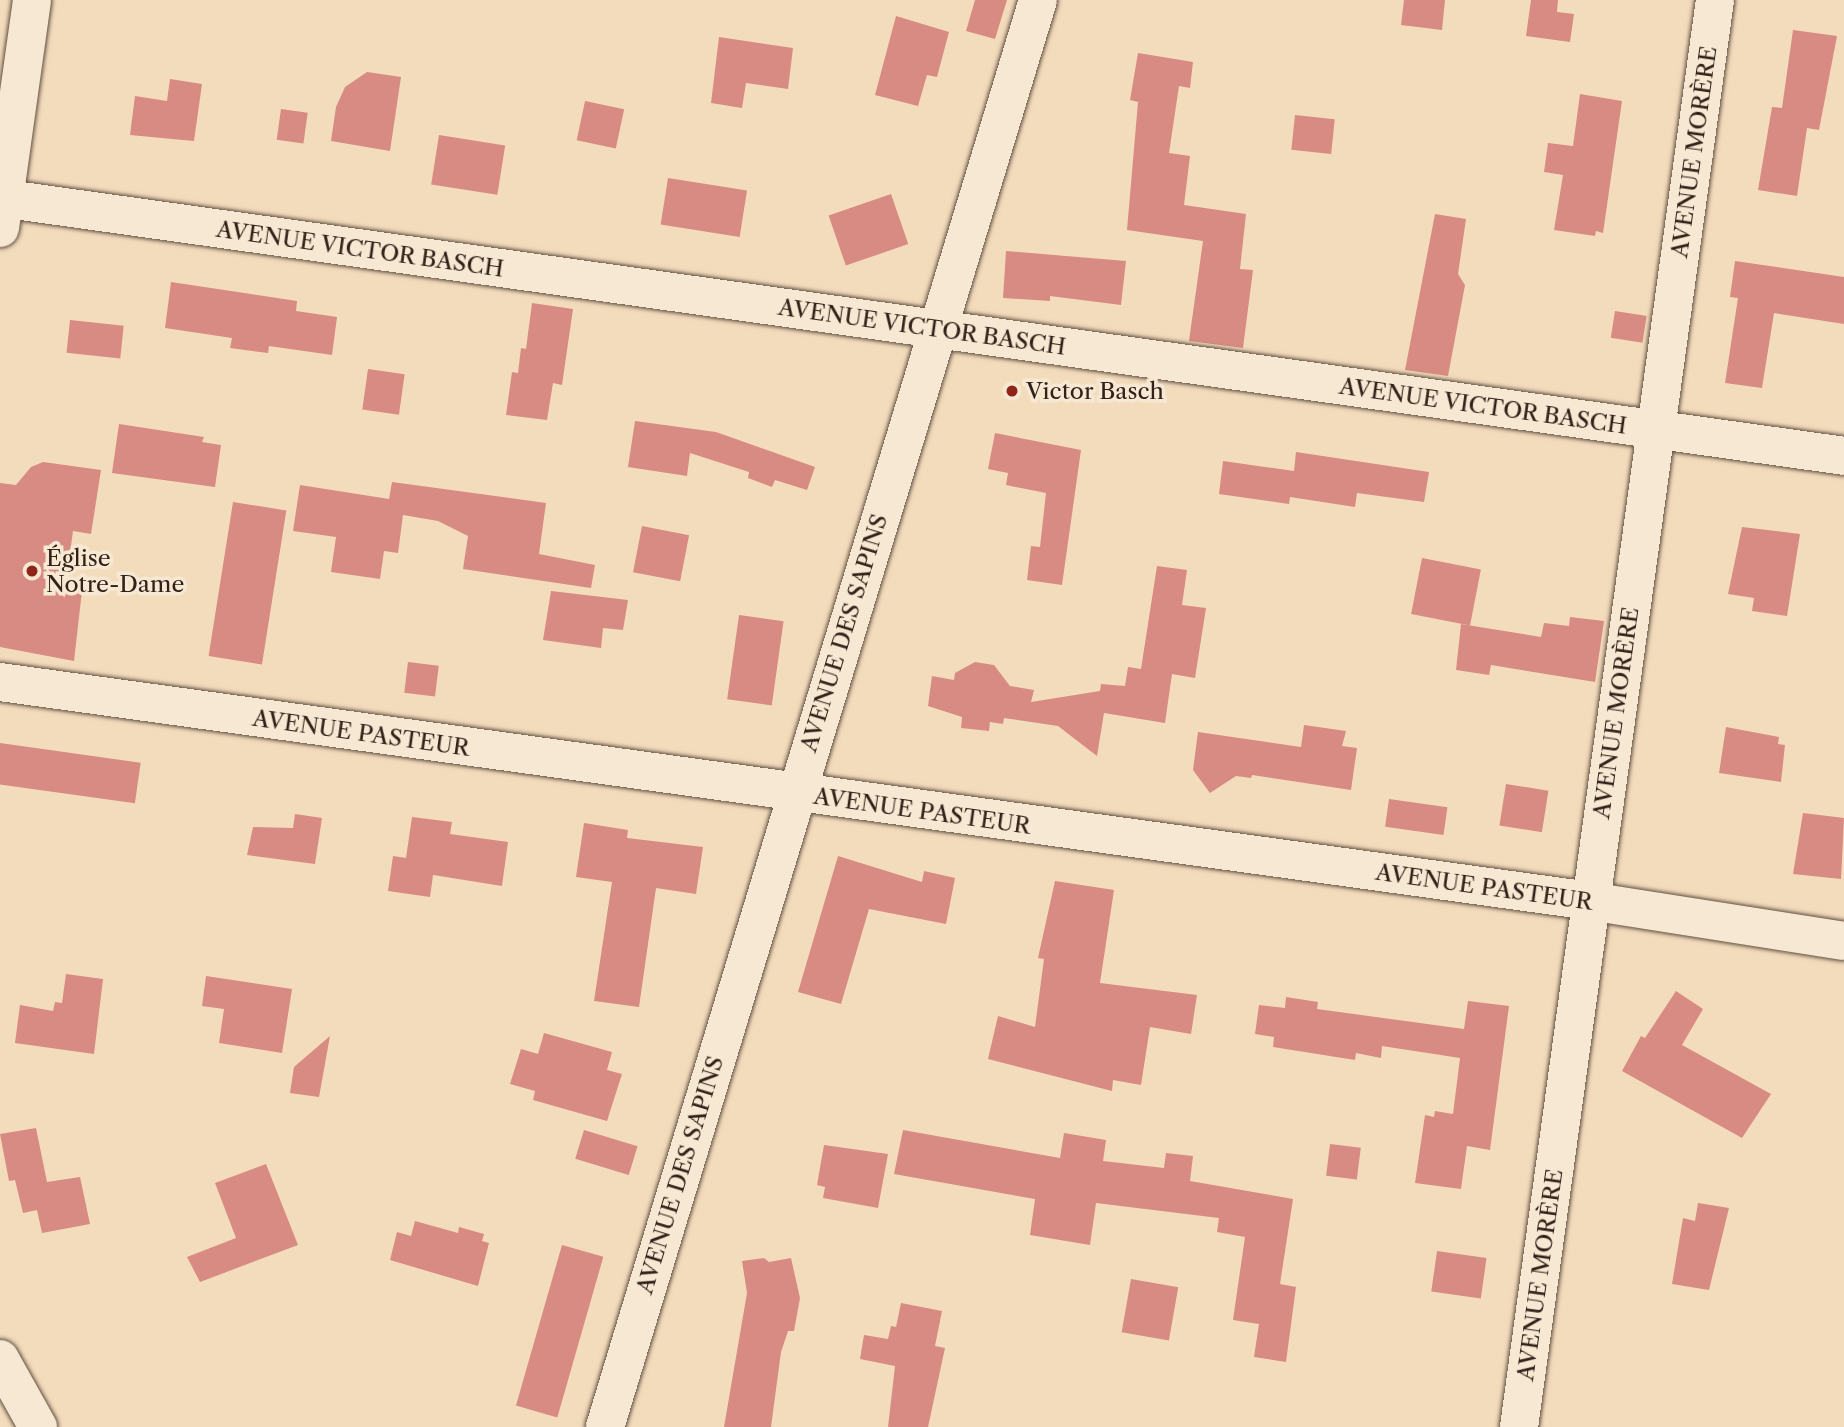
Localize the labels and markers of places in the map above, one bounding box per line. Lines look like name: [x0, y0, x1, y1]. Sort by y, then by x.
place label: Victor Basch: [1026, 377, 1164, 405]
marker: Victor Basch: [1004, 383, 1020, 399]
place label: Église Notre-Dame: [46, 544, 184, 598]
marker: Église Notre-Dame: [24, 563, 40, 579]

